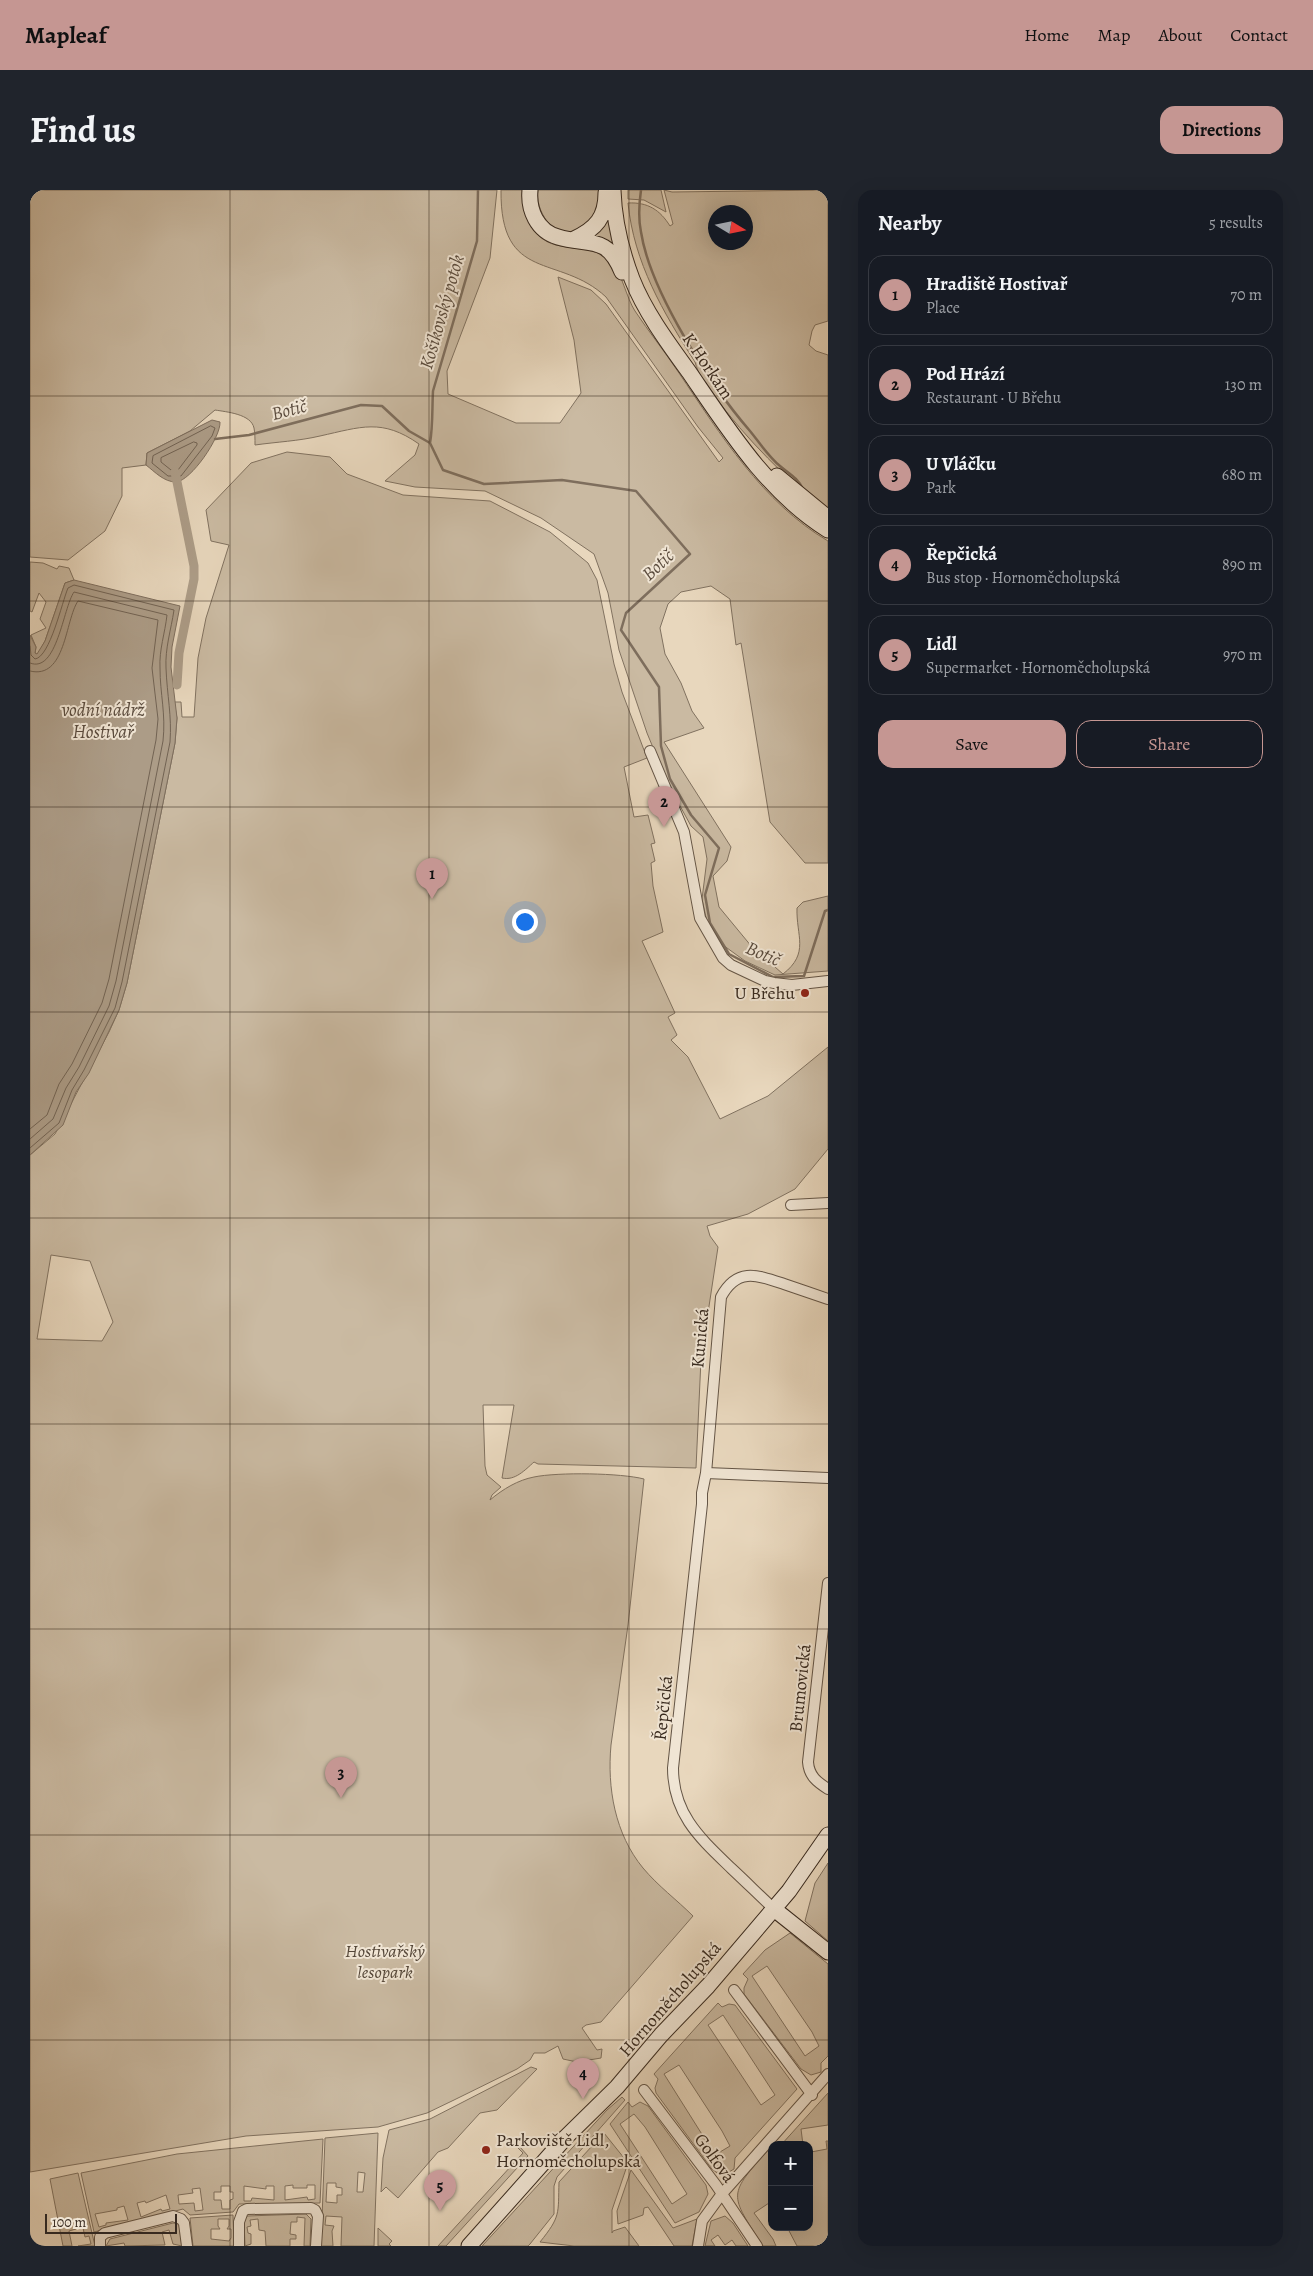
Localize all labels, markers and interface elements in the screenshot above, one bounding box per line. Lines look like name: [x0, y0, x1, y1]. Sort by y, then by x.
text: Mapleaf: [25, 19, 107, 51]
text: Home: [1024, 23, 1069, 47]
text: Map: [1097, 23, 1130, 47]
text: About: [1158, 23, 1202, 47]
text: Contact: [1230, 23, 1288, 47]
text: Find us: [30, 106, 136, 154]
button: Directions: [1160, 106, 1283, 154]
north arrow: [708, 205, 753, 250]
text: Nearby: [878, 209, 941, 237]
text: 5 results: [1209, 212, 1263, 234]
water label: Košíkovský potok: [413, 252, 471, 372]
text: Hradiště Hostivař: [926, 271, 1068, 297]
text: 1: [892, 284, 898, 306]
text: 70 m: [1230, 284, 1262, 306]
text: Place: [926, 297, 960, 319]
street label: K Horkám: [677, 328, 739, 404]
text: Pod Hrází: [926, 361, 1005, 387]
text: 2: [891, 374, 899, 396]
text: 130 m: [1225, 374, 1262, 396]
text: Restaurant · U Břehu: [926, 387, 1061, 409]
water label: Botič: [269, 392, 311, 427]
text: U Vláčku: [926, 451, 996, 477]
text: 3: [892, 464, 898, 486]
text: 680 m: [1222, 464, 1262, 486]
text: Park: [926, 477, 956, 499]
text: Řepčická: [926, 541, 997, 567]
water label: Botič: [636, 542, 681, 587]
text: 4: [891, 554, 899, 576]
text: 890 m: [1222, 554, 1262, 576]
text: Bus stop · Hornoměcholupská: [926, 567, 1120, 589]
text: Lidl: [926, 631, 957, 657]
text: 5: [892, 644, 898, 666]
text: 970 m: [1223, 644, 1262, 666]
text: Supermarket · Hornoměcholupská: [926, 657, 1150, 679]
water label: vodní nádrž Hostivař: [61, 697, 145, 745]
button: Save: [878, 720, 1066, 768]
button: Share: [1076, 720, 1263, 768]
pin: 2: [648, 786, 680, 827]
pin: 1: [416, 858, 448, 899]
your location: [512, 909, 538, 935]
water label: Botič: [742, 935, 786, 973]
place label: U Břehu: [734, 981, 795, 1005]
marker: U Břehu: [799, 987, 811, 999]
street label: Kunická: [685, 1306, 715, 1369]
street label: Brumovická: [783, 1642, 817, 1733]
street label: Řepčická: [648, 1674, 678, 1742]
pin: 3: [325, 1757, 357, 1798]
street label: Hornoměcholupská: [613, 1936, 727, 2062]
park label: Hostivařský lesopark: [345, 1939, 425, 1984]
pin: 4: [567, 2058, 599, 2099]
place label: Parkoviště Lidl, Hornoměcholupská: [496, 2128, 642, 2173]
street label: Golfová: [689, 2129, 741, 2188]
map controls: [768, 2141, 813, 2231]
button: +: [768, 2141, 813, 2186]
marker: Parkoviště Lidl, Hornoměcholupská: [480, 2144, 492, 2156]
pin: 5: [424, 2170, 456, 2211]
button: −: [768, 2186, 813, 2231]
scale bar: [45, 2211, 178, 2234]
text: 100 m: [52, 2213, 86, 2232]

